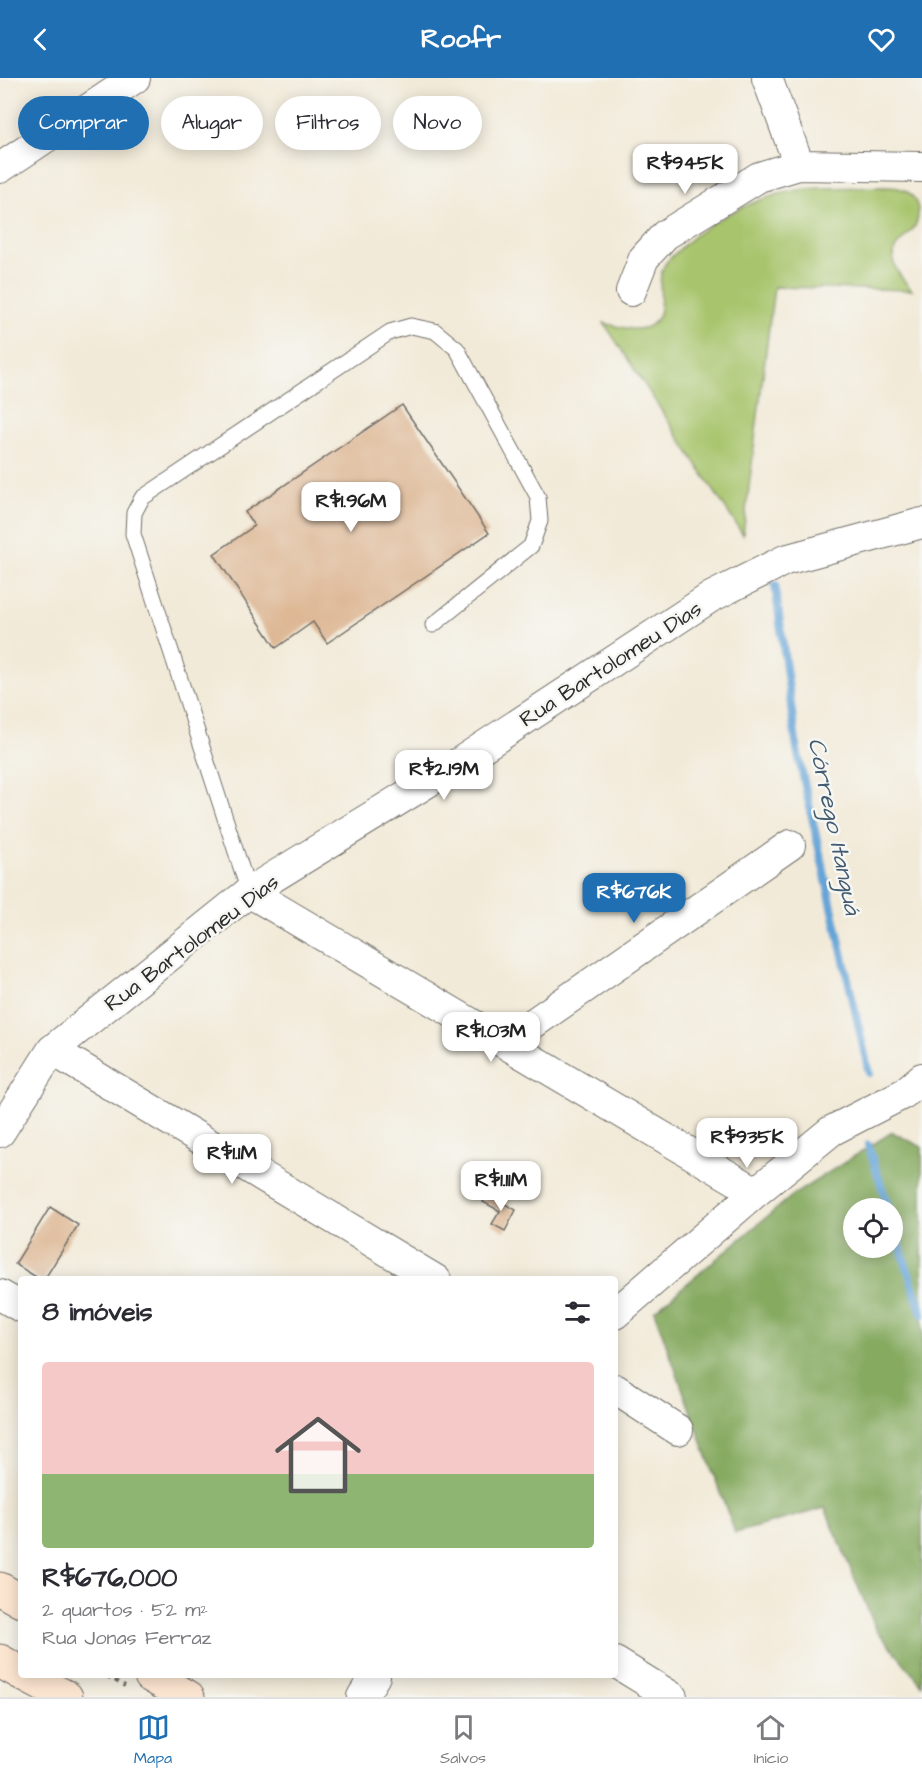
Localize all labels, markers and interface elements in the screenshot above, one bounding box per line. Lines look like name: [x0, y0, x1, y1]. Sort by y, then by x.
text: Roofr: [421, 20, 501, 58]
icon: back: [24, 23, 57, 56]
icon: heart: [865, 23, 898, 56]
chip: Comprar: [18, 96, 149, 150]
chip: Alugar: [161, 96, 263, 150]
chip: Filtros: [275, 96, 381, 150]
chip: Novo: [393, 96, 482, 150]
pin: R$945K: [636, 144, 734, 195]
text: R$945K: [647, 149, 723, 177]
pin: R$1.96M: [296, 482, 406, 533]
text: R$1.96M: [315, 487, 387, 515]
street label: Rua Bartolomeu Dias: [514, 594, 708, 735]
water label: Córrego Itanguá: [798, 735, 870, 920]
pin: R$2.19M: [389, 750, 499, 801]
text: R$2.19M: [409, 755, 479, 783]
street label: Rua Bartolomeu Dias: [98, 867, 286, 1019]
pin: R$676K: [585, 873, 683, 924]
text: R$676K: [597, 878, 671, 906]
pin: R$1.03M: [436, 1012, 546, 1063]
text: R$1.03M: [456, 1017, 526, 1045]
pin: R$935K: [698, 1118, 796, 1169]
text: R$935K: [710, 1123, 784, 1151]
pin: R$1.1M: [183, 1134, 281, 1185]
text: R$1.1M: [207, 1139, 257, 1167]
pin: R$1.11M: [446, 1161, 556, 1212]
text: R$1.11M: [475, 1166, 527, 1194]
map controls: [843, 1198, 903, 1258]
button: locate: [843, 1198, 903, 1258]
text: 8 imóveis: [42, 1294, 153, 1330]
icon: filters: [561, 1296, 594, 1329]
icon: home: [264, 1401, 372, 1509]
text: R$676,000: [42, 1560, 177, 1596]
text: 2 quartos · 52 m²: [42, 1596, 208, 1624]
text: Rua Jonas Ferraz: [42, 1624, 211, 1652]
tab: Mapa: [134, 1711, 172, 1769]
tab: Salvos: [440, 1711, 486, 1769]
tab: Início: [754, 1711, 788, 1769]

